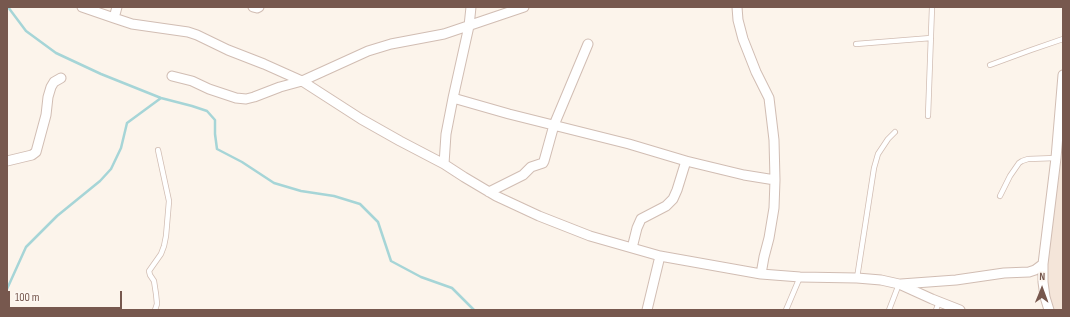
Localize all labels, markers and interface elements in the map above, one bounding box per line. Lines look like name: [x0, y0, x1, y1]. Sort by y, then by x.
north arrow: [1022, 269, 1062, 309]
text: N: [1039, 270, 1045, 283]
scale bar: [10, 283, 124, 309]
text: 100 m: [15, 290, 40, 305]

